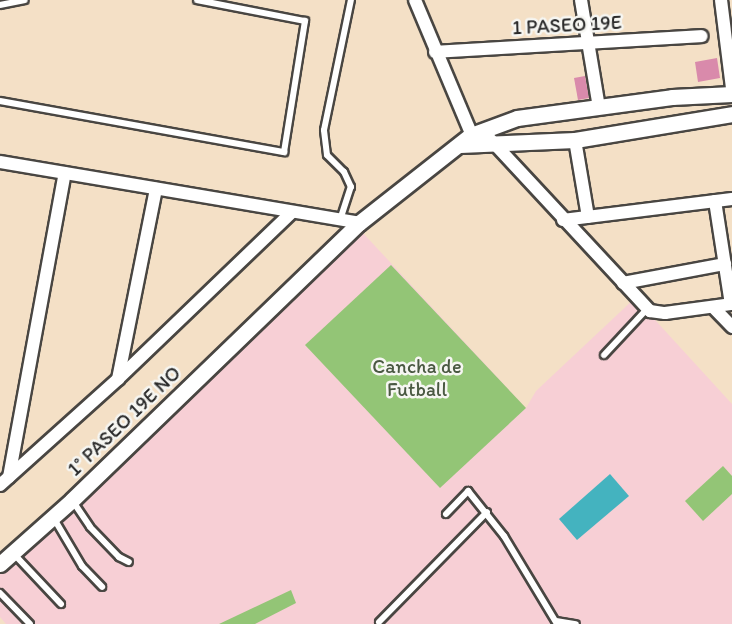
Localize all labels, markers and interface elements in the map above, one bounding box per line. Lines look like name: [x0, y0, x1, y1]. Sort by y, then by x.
street label: 1 PASEO 19E: [512, 10, 622, 40]
park label: Cancha de Futball: [372, 354, 462, 401]
street label: 1° PASEO 19E NO: [62, 361, 186, 481]

